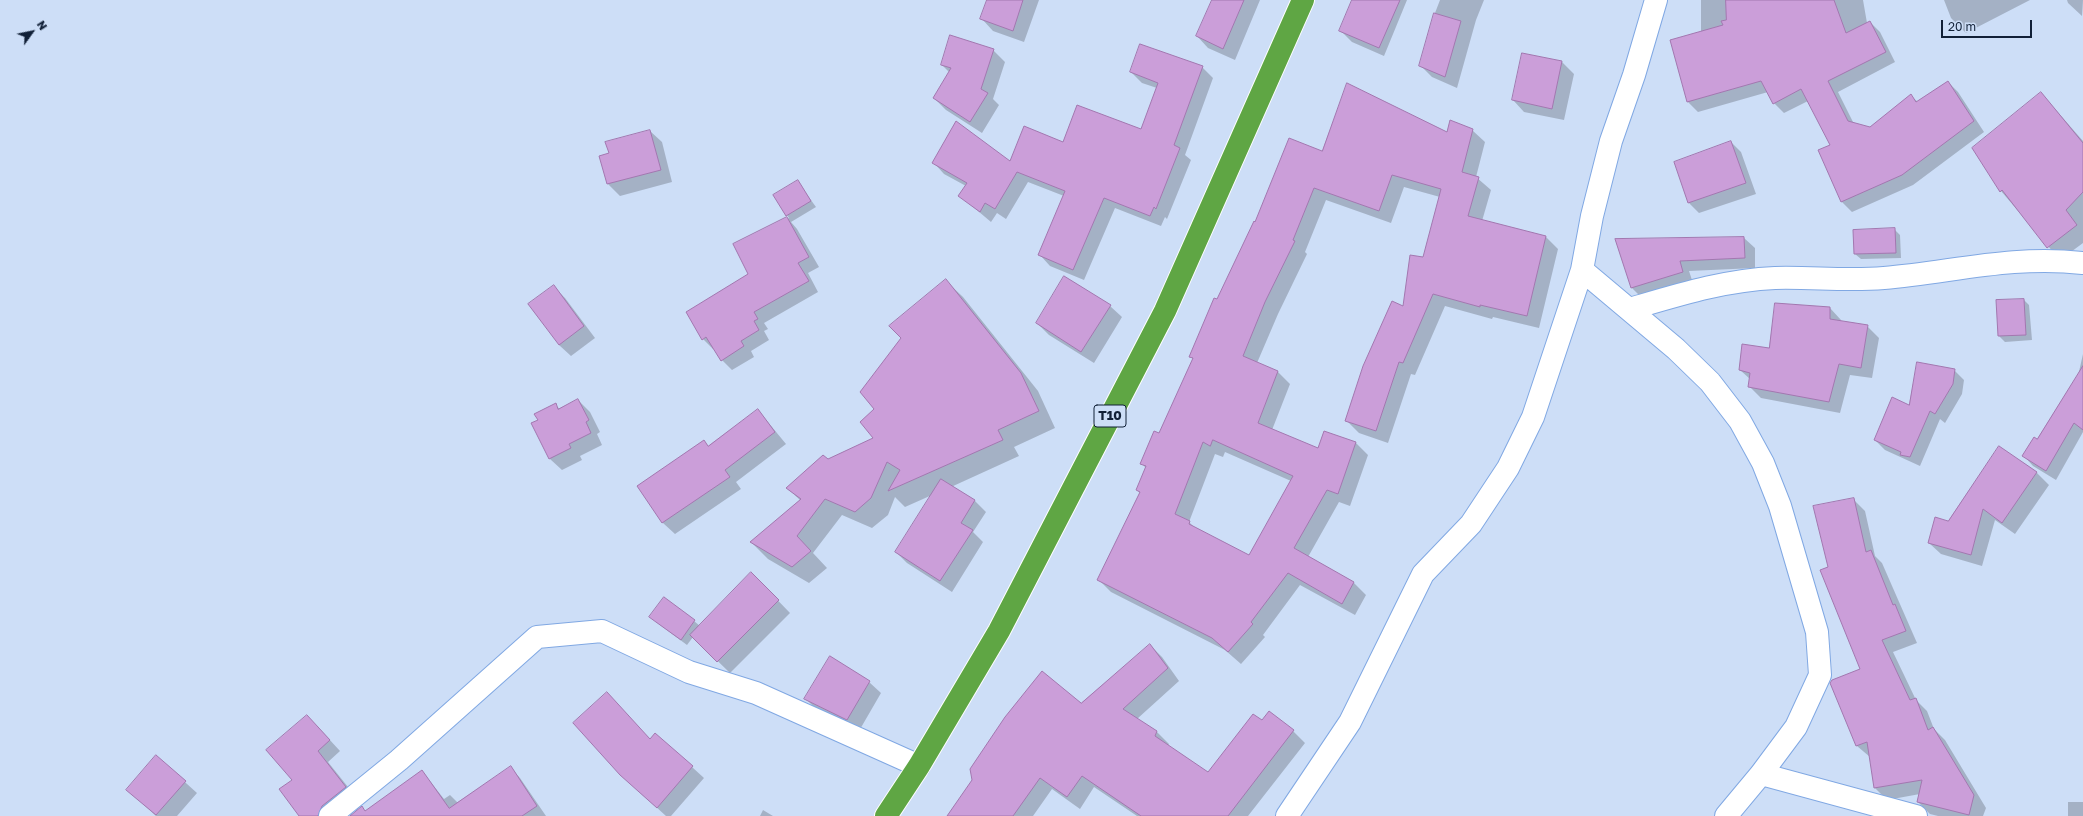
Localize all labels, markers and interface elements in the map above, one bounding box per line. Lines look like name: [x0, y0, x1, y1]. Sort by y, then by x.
north arrow: [12, 12, 52, 52]
scale bar: [1943, 12, 2034, 38]
text: N: [35, 18, 50, 32]
text: 20 m: [1948, 19, 1976, 34]
road number: T10: [1094, 405, 1126, 427]

